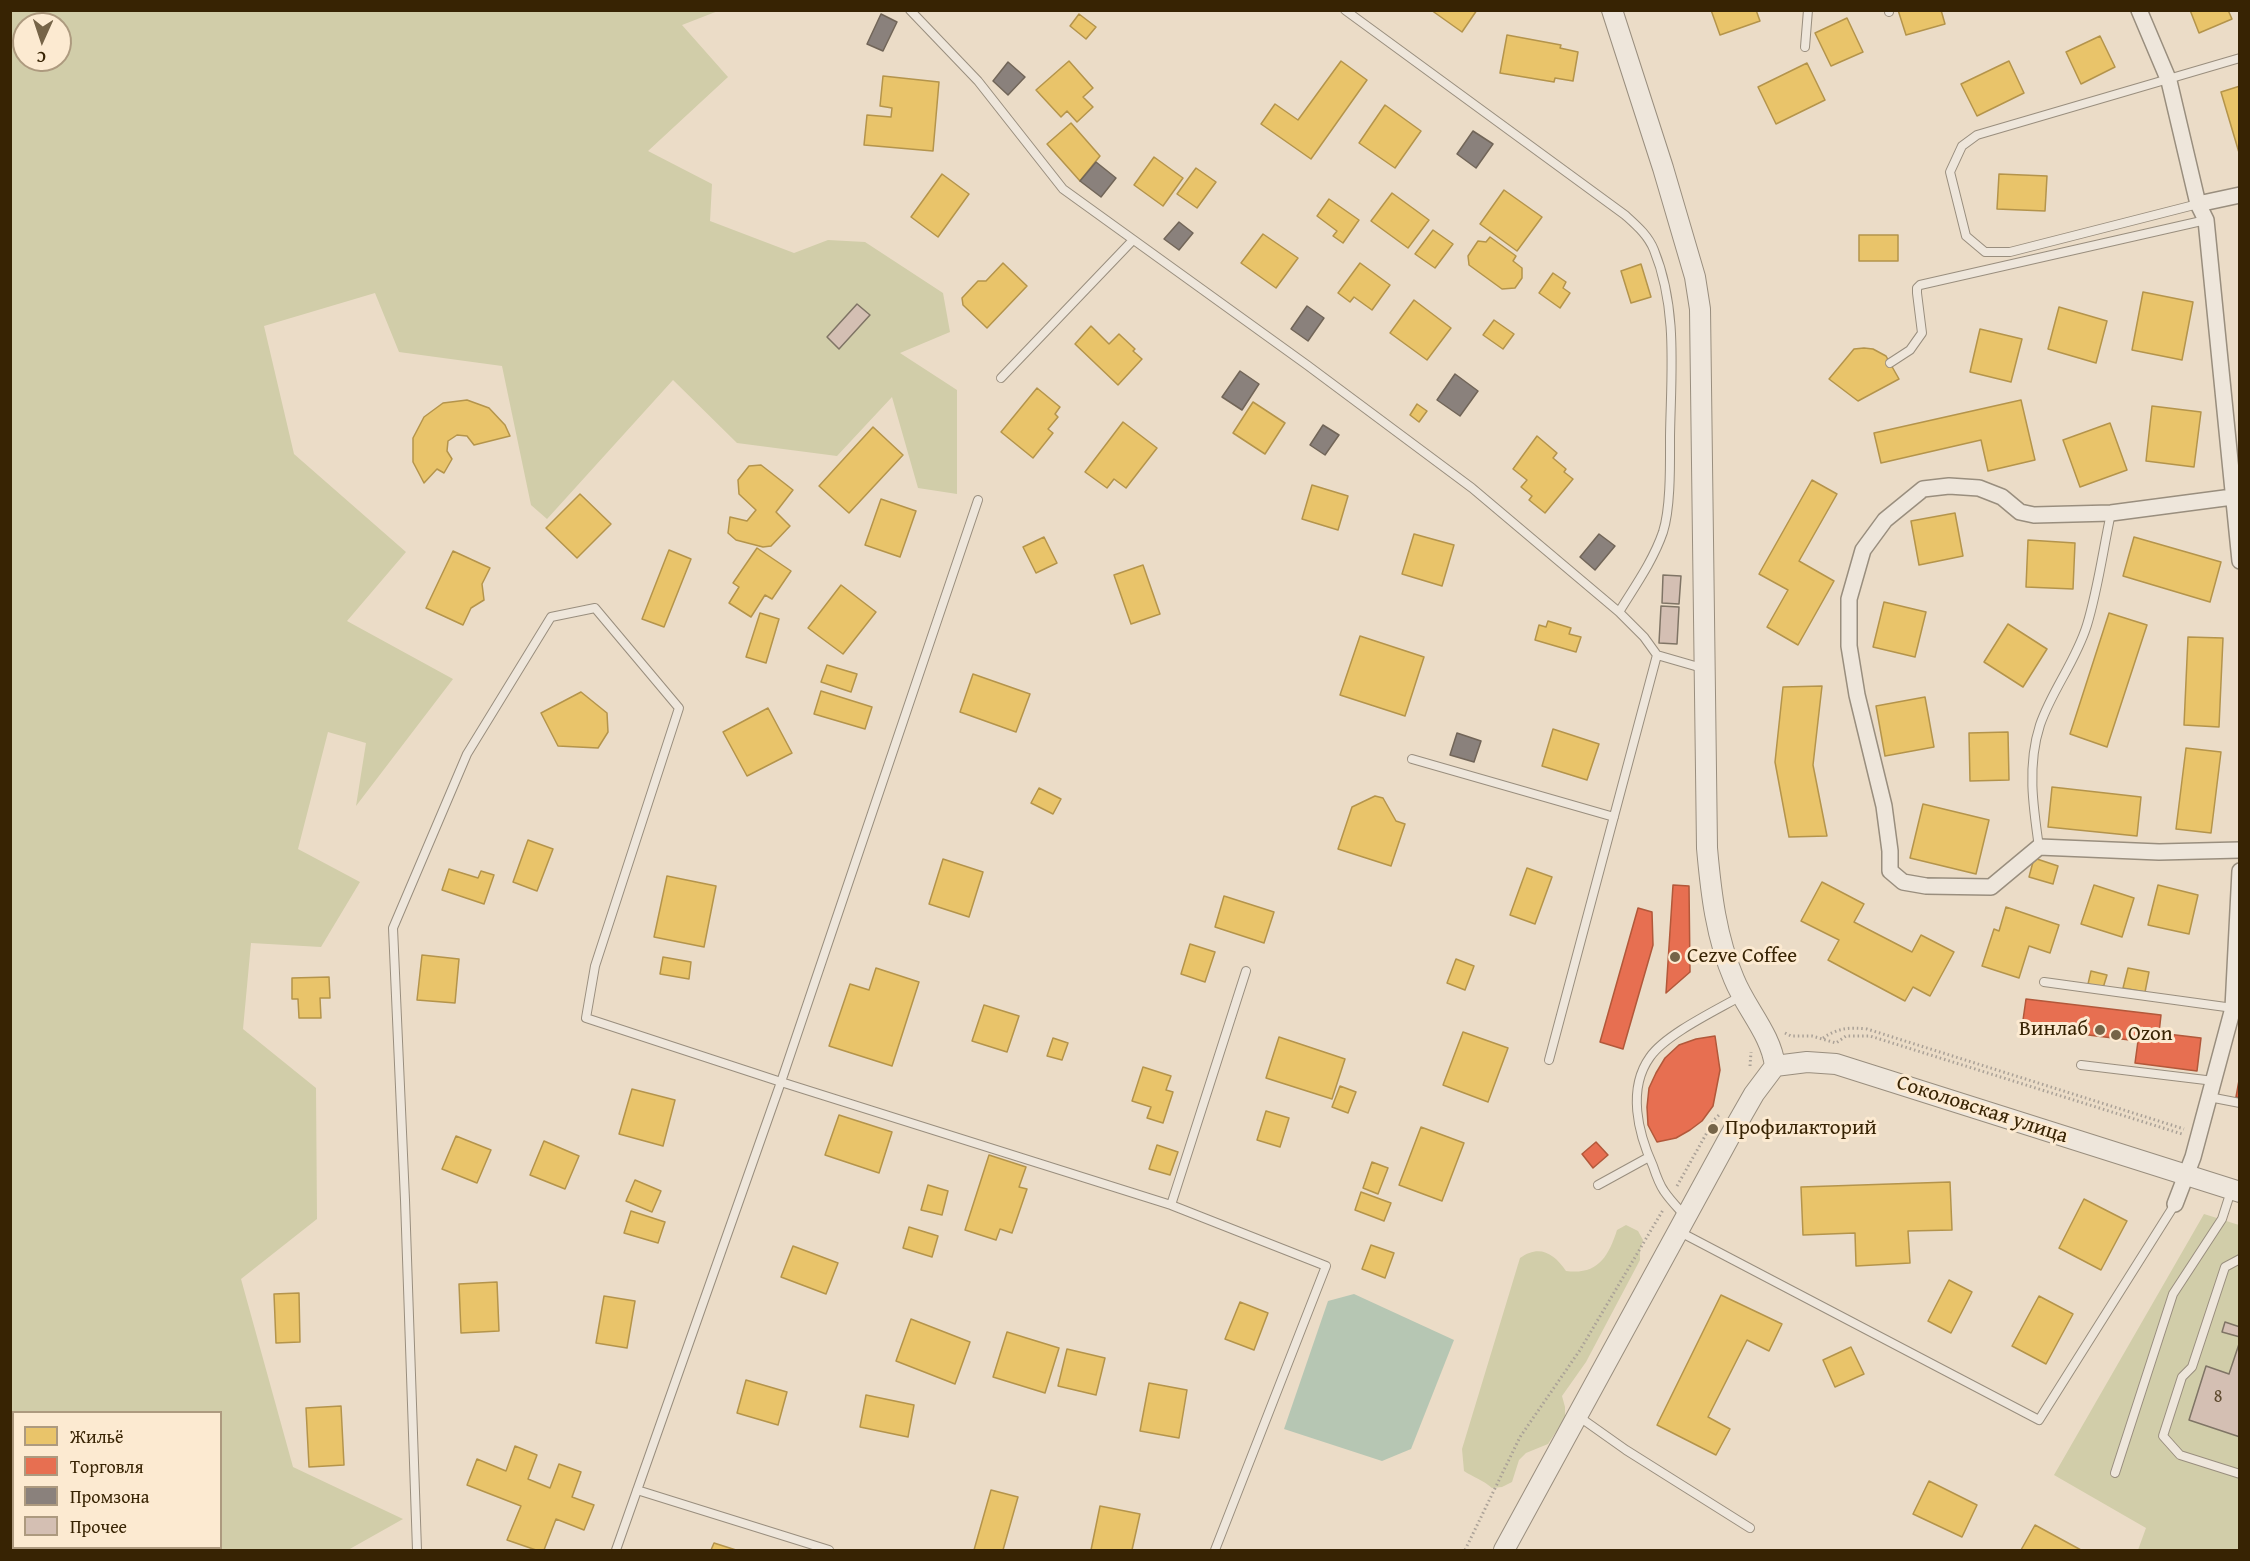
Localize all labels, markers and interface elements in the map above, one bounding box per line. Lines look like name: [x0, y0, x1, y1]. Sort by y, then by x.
north arrow: [12, 12, 72, 72]
text: С: [36, 46, 46, 70]
place label: Cezve Coffee: [1687, 944, 1797, 970]
marker: Cezve Coffee: [1668, 950, 1682, 964]
place label: Винлаб: [2019, 1017, 2088, 1043]
place label: Ozon: [2128, 1022, 2172, 1048]
marker: Винлаб: [2093, 1023, 2107, 1037]
marker: Ozon: [2109, 1028, 2123, 1042]
street label: Соколовская улица: [1893, 1070, 2071, 1150]
place label: Профилакторий: [1725, 1116, 1877, 1142]
marker: Профилакторий: [1706, 1122, 1720, 1136]
house number: 8: [2214, 1386, 2222, 1408]
legend: [12, 1411, 222, 1549]
text: Жильё: [70, 1423, 124, 1450]
text: Торговля: [70, 1453, 144, 1480]
text: Промзона: [70, 1483, 149, 1510]
text: Прочее: [70, 1513, 127, 1540]

